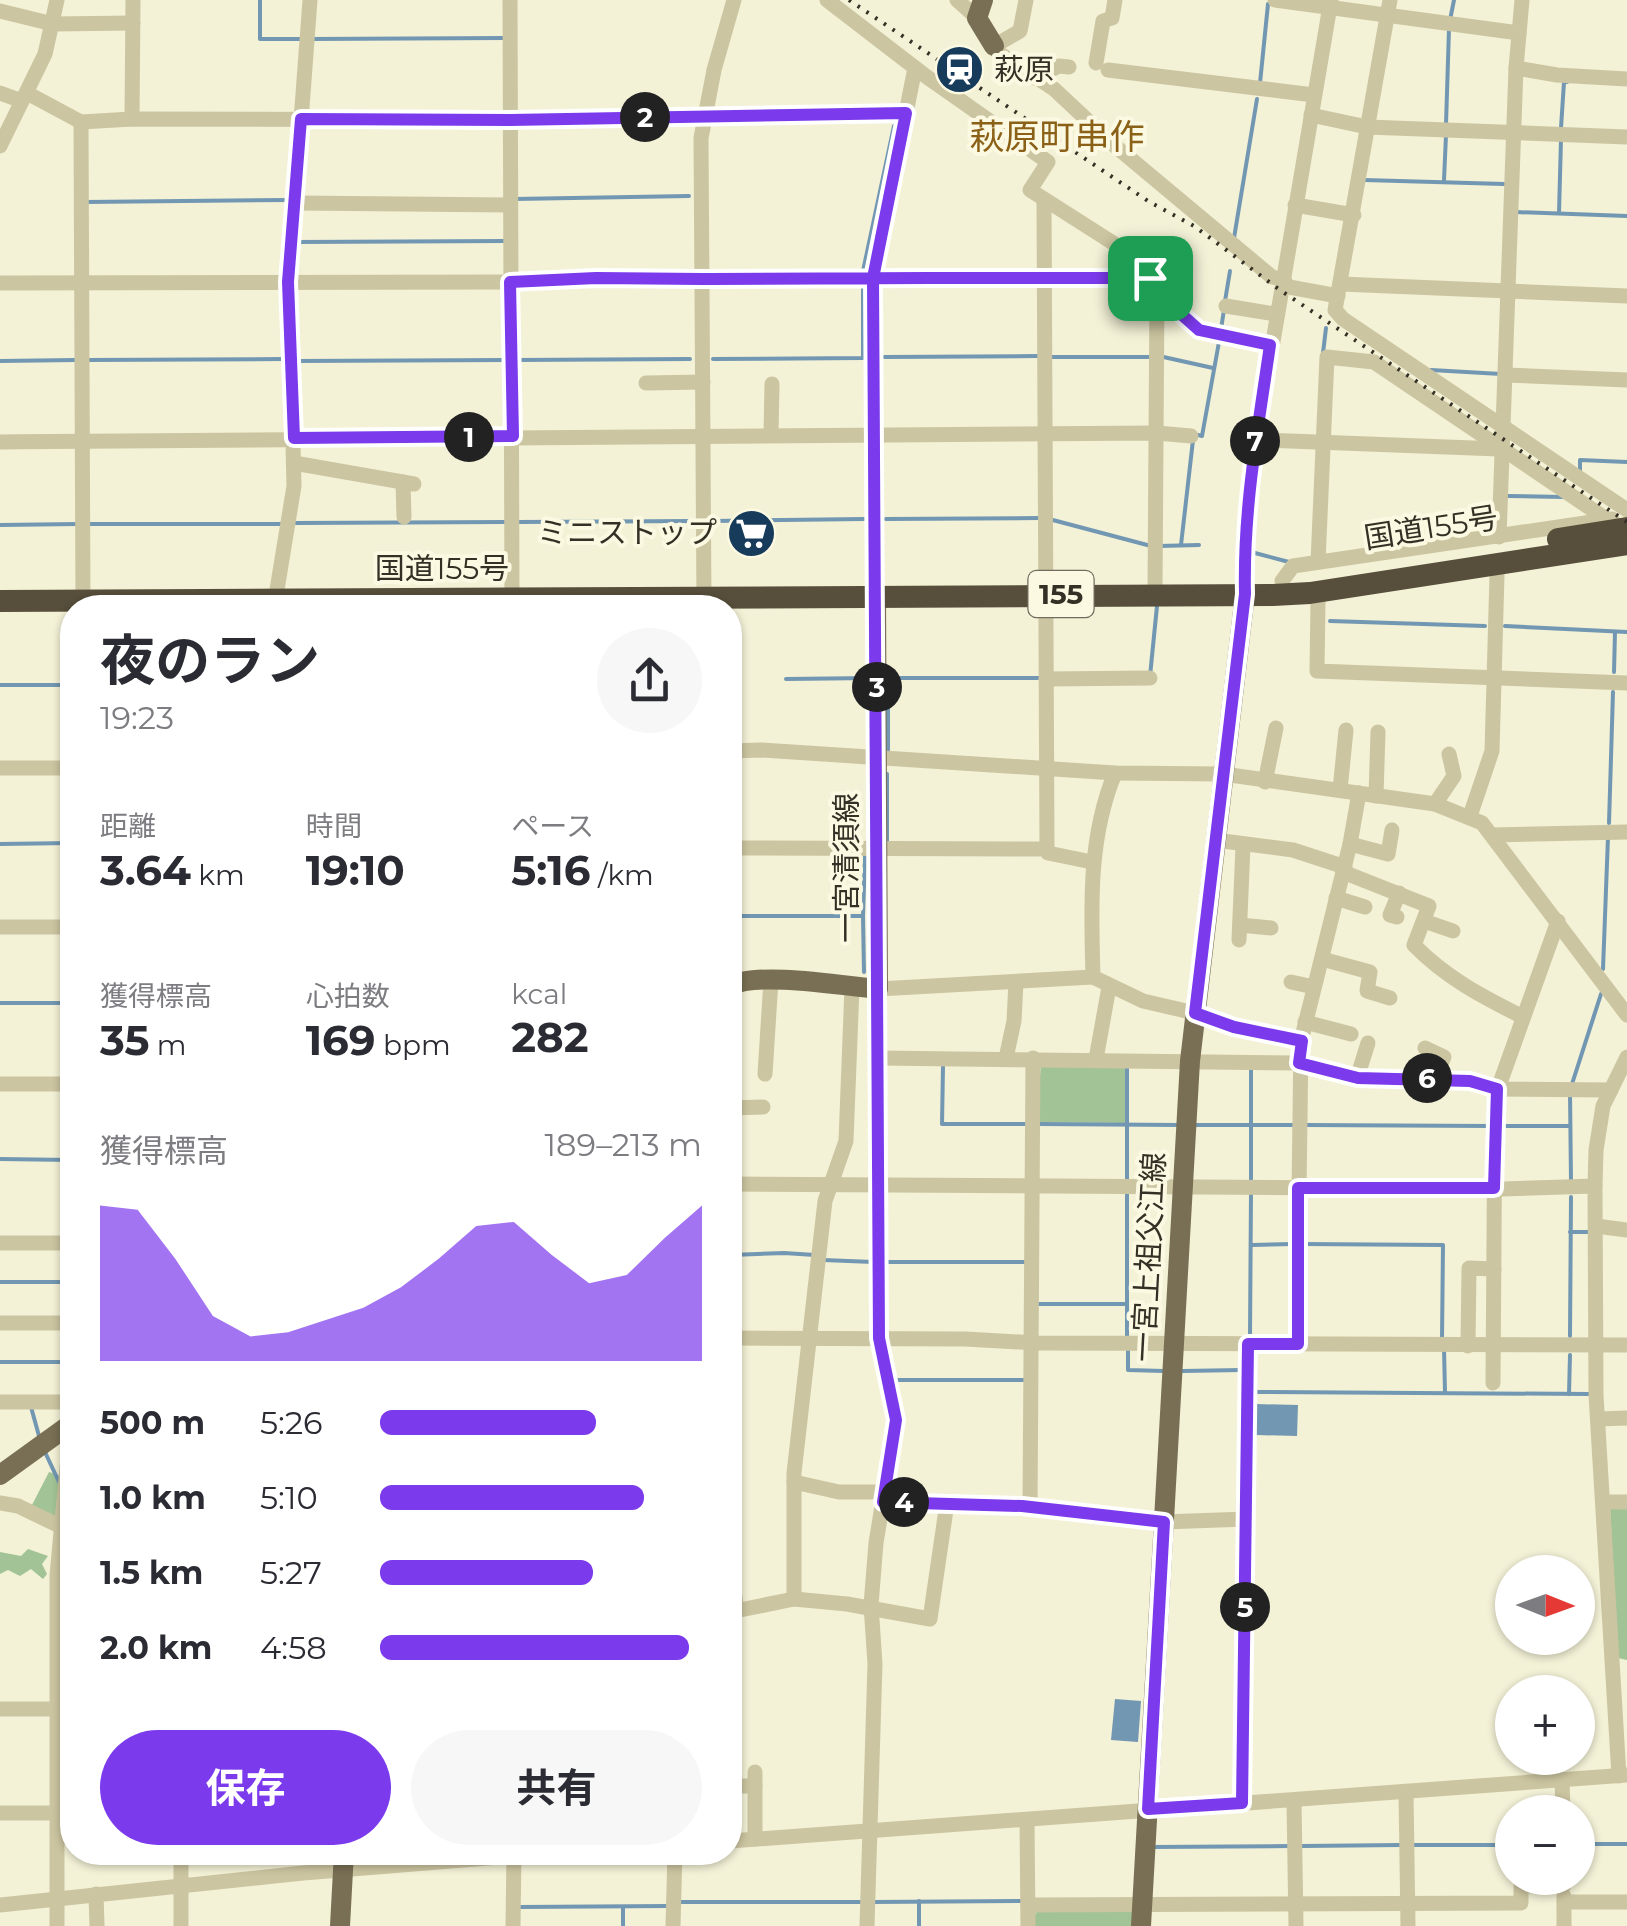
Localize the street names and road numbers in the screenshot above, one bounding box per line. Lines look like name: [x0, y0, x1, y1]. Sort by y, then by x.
street label: 国道155号: [1362, 499, 1500, 556]
street label: 国道155号: [375, 550, 509, 587]
road number: 155: [1028, 571, 1094, 617]
street label: 一宮清須線: [828, 793, 865, 943]
street label: 一宮上祖父江線: [1125, 1151, 1172, 1363]

